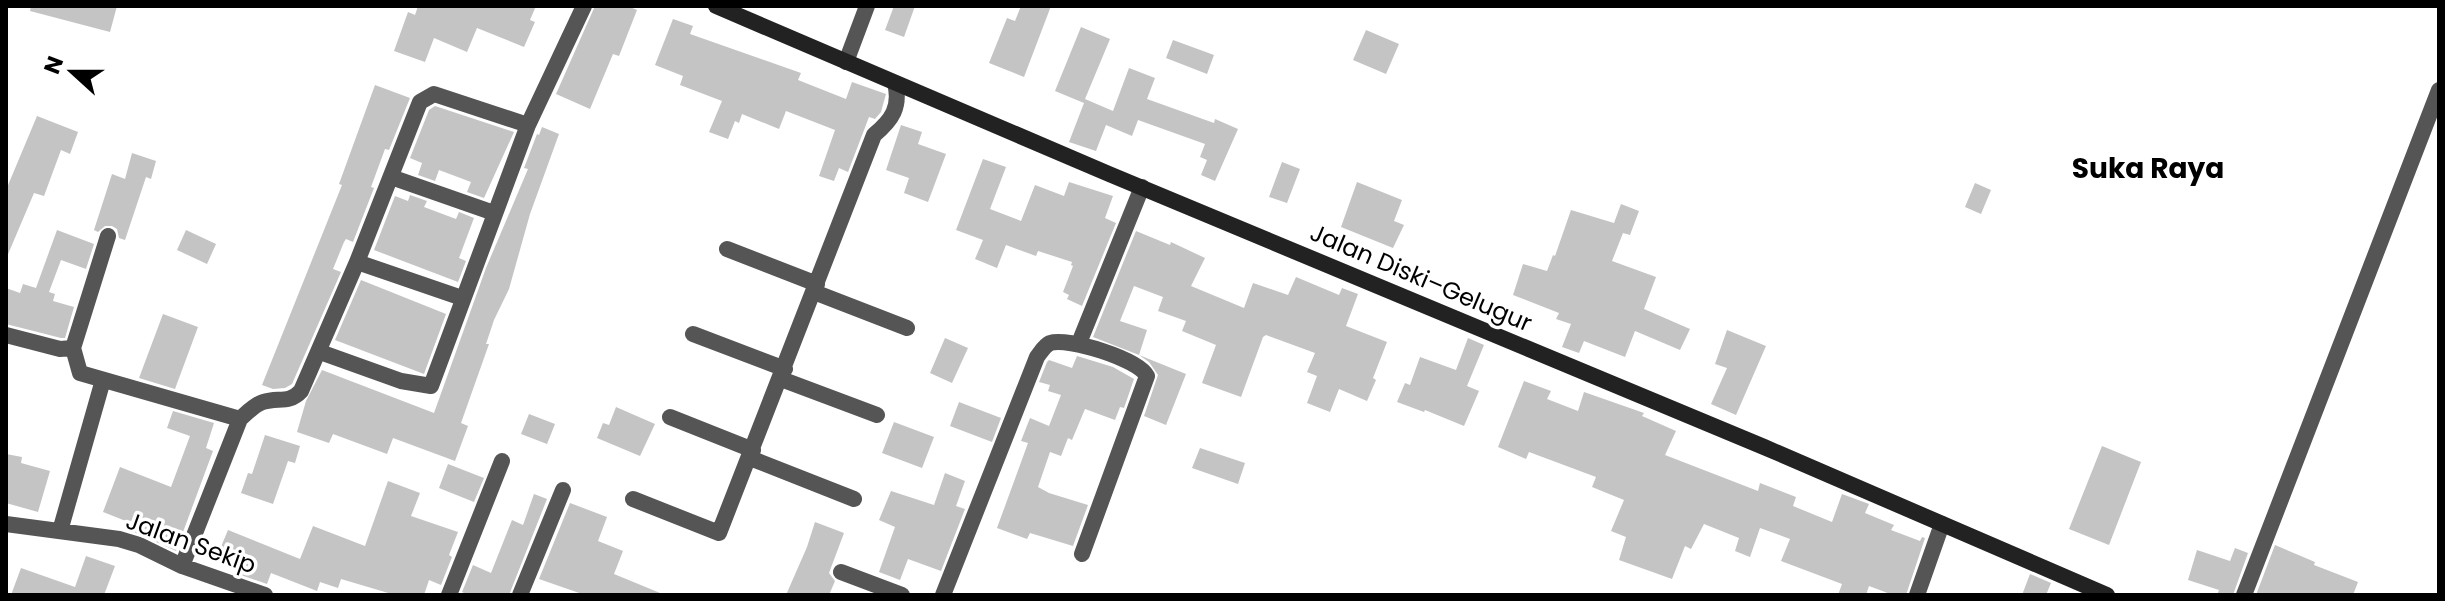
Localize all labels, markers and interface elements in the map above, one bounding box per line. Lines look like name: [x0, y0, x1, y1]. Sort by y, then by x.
north arrow: [32, 32, 112, 112]
text: N: [36, 52, 71, 78]
district label: Suka Raya: [2072, 149, 2224, 188]
street label: Jalan Diski–Gelugur: [1305, 216, 1537, 339]
street label: Jalan Sekip: [121, 504, 261, 581]

